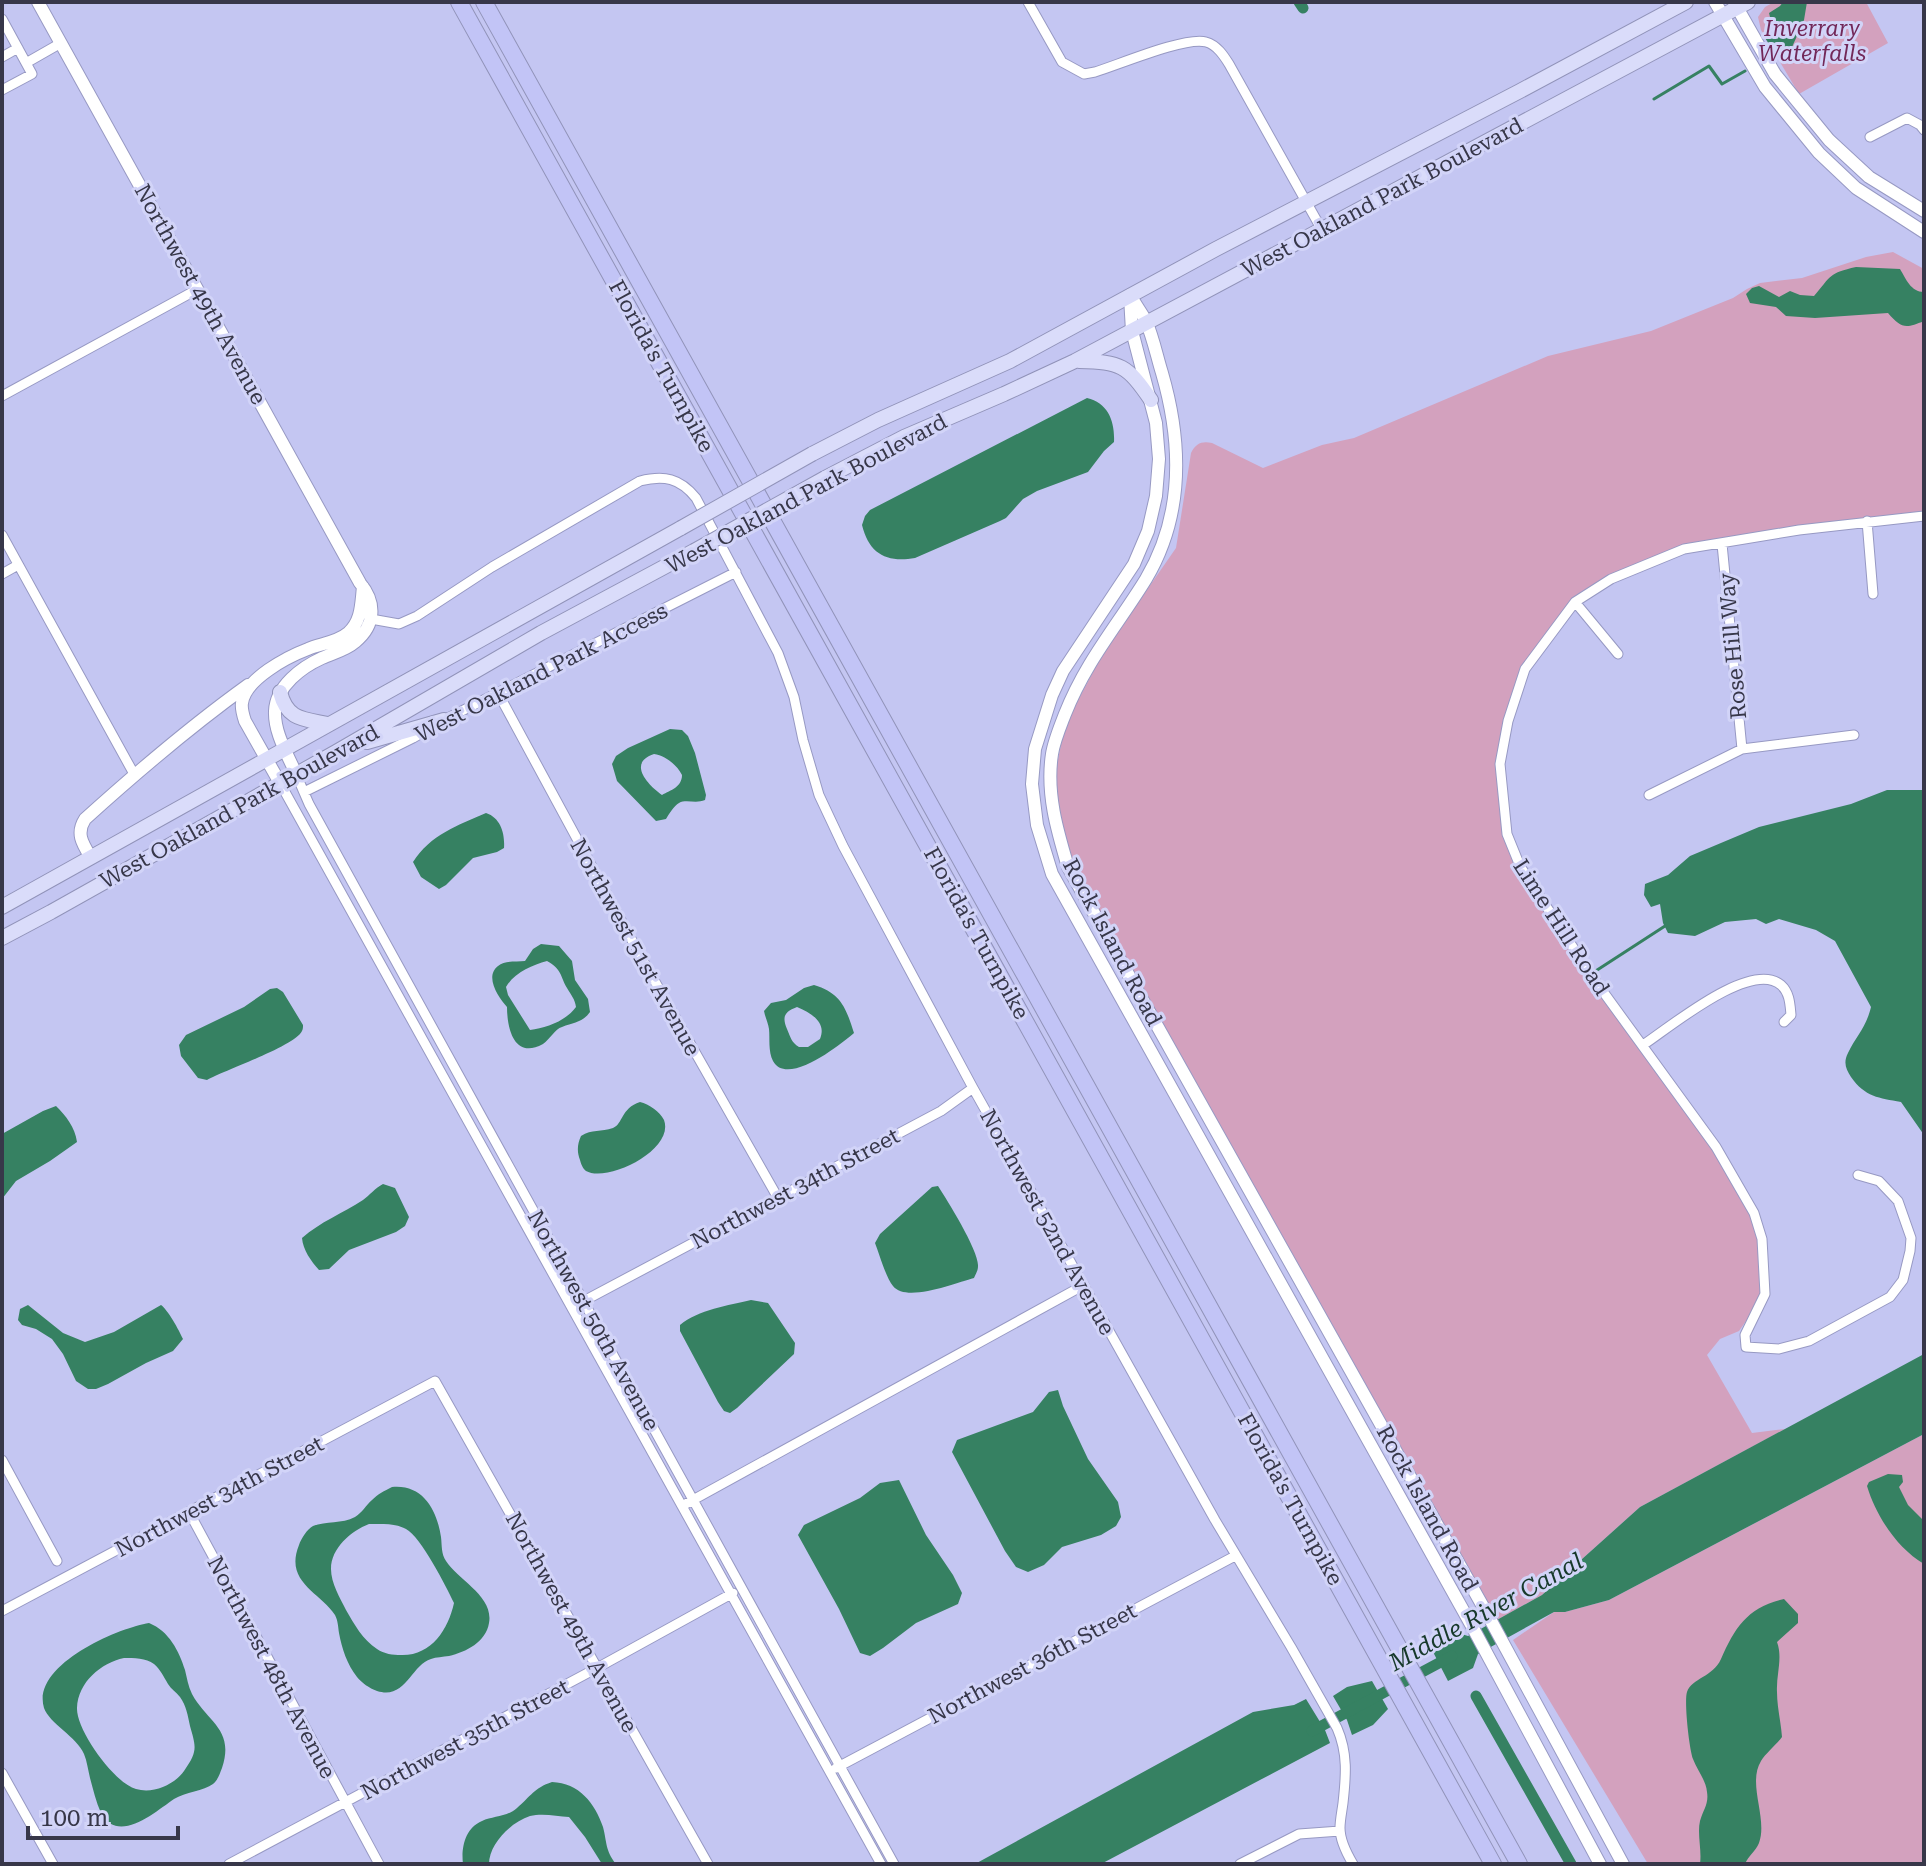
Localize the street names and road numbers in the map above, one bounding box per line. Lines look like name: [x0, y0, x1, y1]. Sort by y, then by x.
street label: West Oakland Park Boulevard: [1237, 112, 1527, 282]
street label: Northwest 49th Avenue: [130, 180, 272, 409]
street label: Florida's Turnpike: [604, 276, 719, 457]
street label: West Oakland Park Boulevard: [661, 408, 951, 578]
street label: Rose Hill Way: [1714, 572, 1751, 720]
street label: West Oakland Park Access: [411, 598, 672, 747]
street label: West Oakland Park Boulevard: [95, 719, 383, 894]
street label: Northwest 51st Avenue: [565, 834, 706, 1060]
street label: Florida's Turnpike: [919, 843, 1034, 1024]
street label: Rock Island Road: [1058, 854, 1167, 1030]
street label: Lime Hill Road: [1508, 855, 1615, 1000]
street label: Northwest 52nd Avenue: [975, 1105, 1120, 1339]
street label: Northwest 34th Street: [687, 1123, 904, 1254]
street label: Northwest 50th Avenue: [523, 1206, 665, 1435]
street label: Florida's Turnpike: [1233, 1409, 1348, 1590]
street label: Rock Island Road: [1372, 1421, 1483, 1595]
street label: Northwest 34th Street: [111, 1431, 328, 1562]
street label: Northwest 49th Avenue: [501, 1508, 643, 1737]
street label: Northwest 48th Avenue: [202, 1552, 341, 1783]
street label: Northwest 36th Street: [924, 1598, 1141, 1729]
street label: Northwest 35th Street: [357, 1674, 574, 1805]

